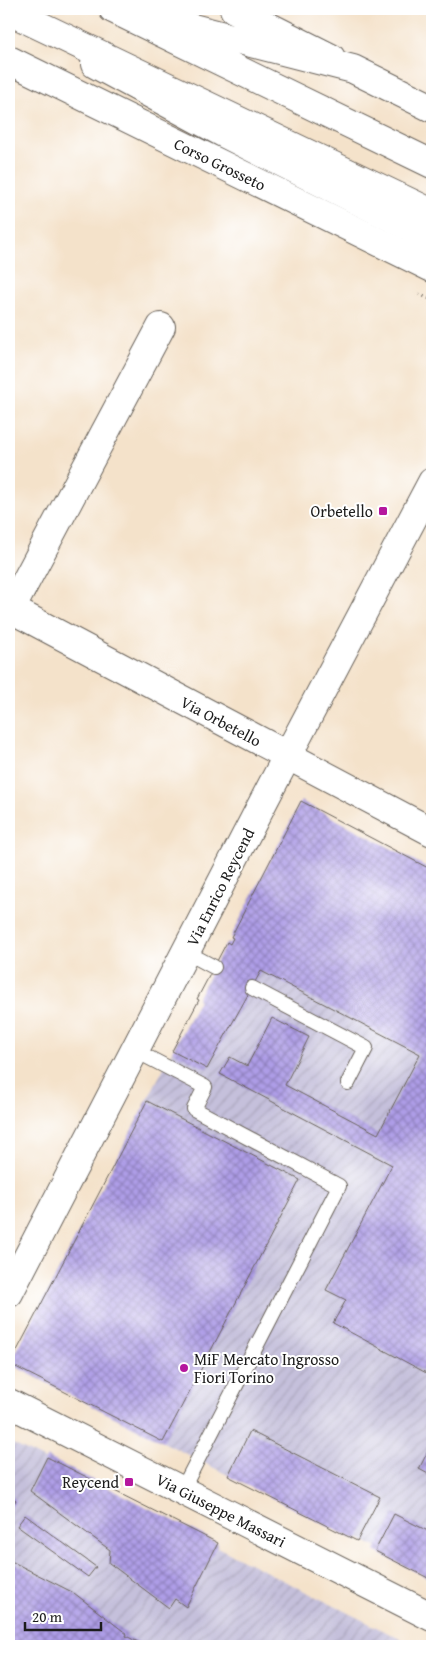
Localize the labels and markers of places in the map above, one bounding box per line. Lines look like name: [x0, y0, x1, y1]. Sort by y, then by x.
place label: Orbetello: [311, 499, 373, 523]
marker: Orbetello: [377, 505, 389, 517]
place label: MiF Mercato Ingrosso Fiori Torino: [194, 1347, 339, 1389]
marker: MiF Mercato Ingrosso Fiori Torino: [178, 1362, 190, 1374]
place label: Reycend: [62, 1470, 119, 1494]
marker: Reycend: [123, 1476, 135, 1488]

